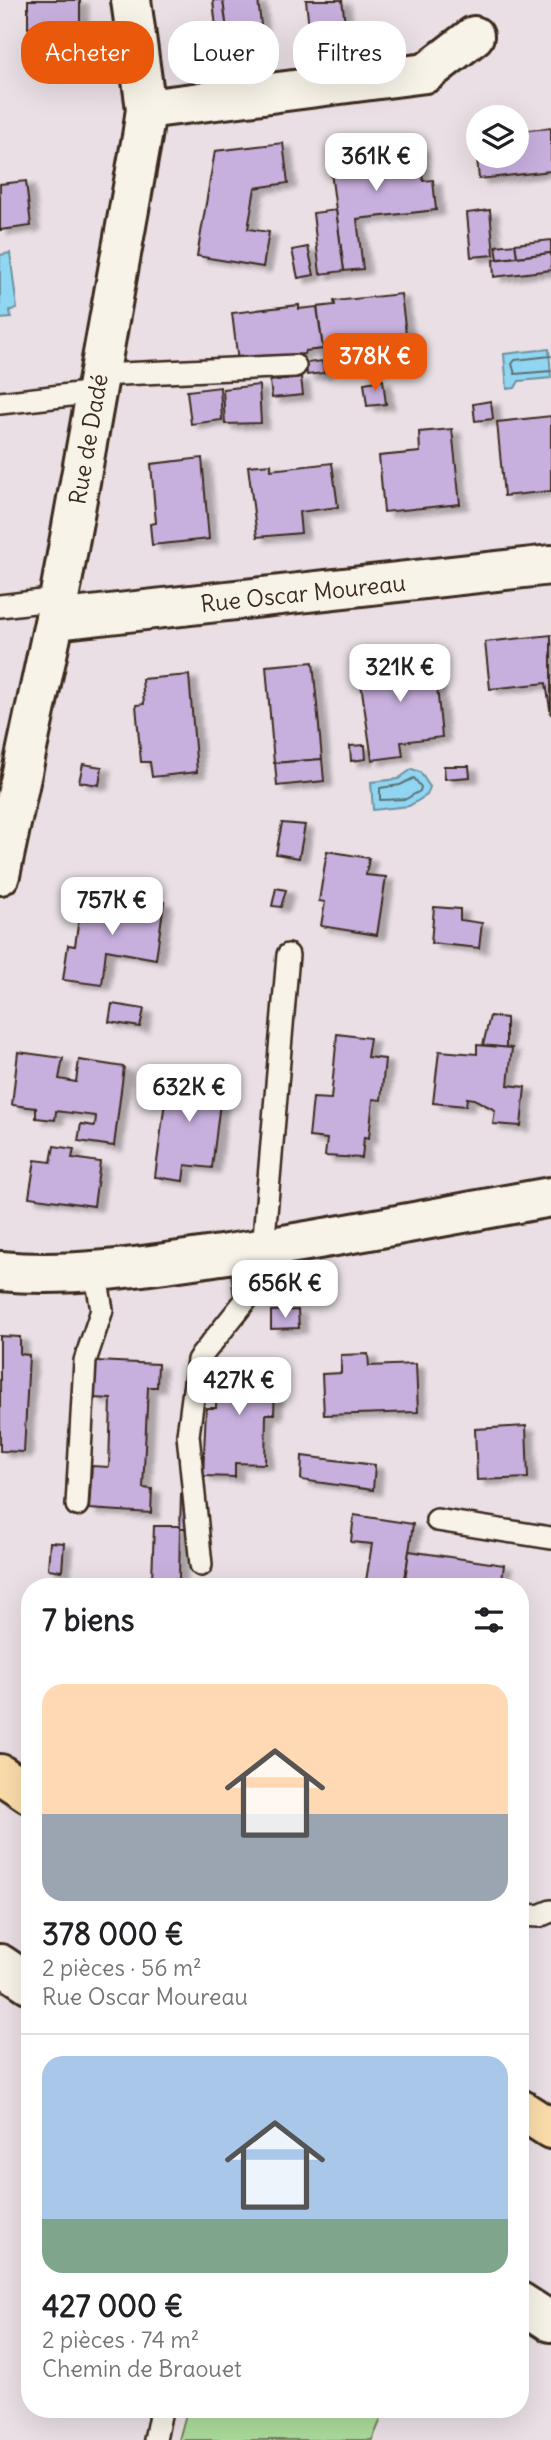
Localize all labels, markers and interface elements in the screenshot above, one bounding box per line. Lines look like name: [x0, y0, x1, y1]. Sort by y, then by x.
chip: Acheter: [21, 21, 154, 84]
chip: Louer: [168, 21, 279, 84]
chip: Filtres: [293, 21, 406, 84]
map controls: [466, 105, 529, 168]
button: layers: [466, 105, 529, 168]
pin: 361K €: [319, 134, 433, 193]
text: 361K €: [341, 141, 411, 170]
pin: 378K €: [318, 334, 432, 393]
text: 378K €: [339, 341, 411, 370]
street label: Rue de Dadé: [62, 371, 114, 507]
street label: Rue Oscar Moureau: [199, 568, 407, 618]
pin: 321K €: [343, 644, 457, 704]
text: 321K €: [365, 652, 435, 681]
pin: 757K €: [55, 878, 169, 937]
text: 757K €: [77, 885, 147, 914]
pin: 632K €: [132, 1064, 246, 1124]
text: 632K €: [152, 1072, 226, 1101]
pin: 656K €: [228, 1260, 342, 1320]
text: 656K €: [248, 1268, 322, 1297]
pin: 427K €: [182, 1358, 296, 1417]
text: 427K €: [203, 1365, 275, 1394]
text: 7 biens: [42, 1601, 134, 1639]
icon: filters: [470, 1601, 508, 1639]
icon: home: [212, 1730, 338, 1856]
text: 378 000 €: [42, 1915, 184, 1953]
text: 2 pièces · 56 m²: [42, 1953, 202, 1982]
text: Rue Oscar Moureau: [42, 1982, 248, 2011]
icon: home: [212, 2102, 338, 2228]
text: 427 000 €: [42, 2287, 183, 2325]
text: 2 pièces · 74 m²: [42, 2325, 199, 2354]
text: Chemin de Braouet: [42, 2354, 242, 2383]

